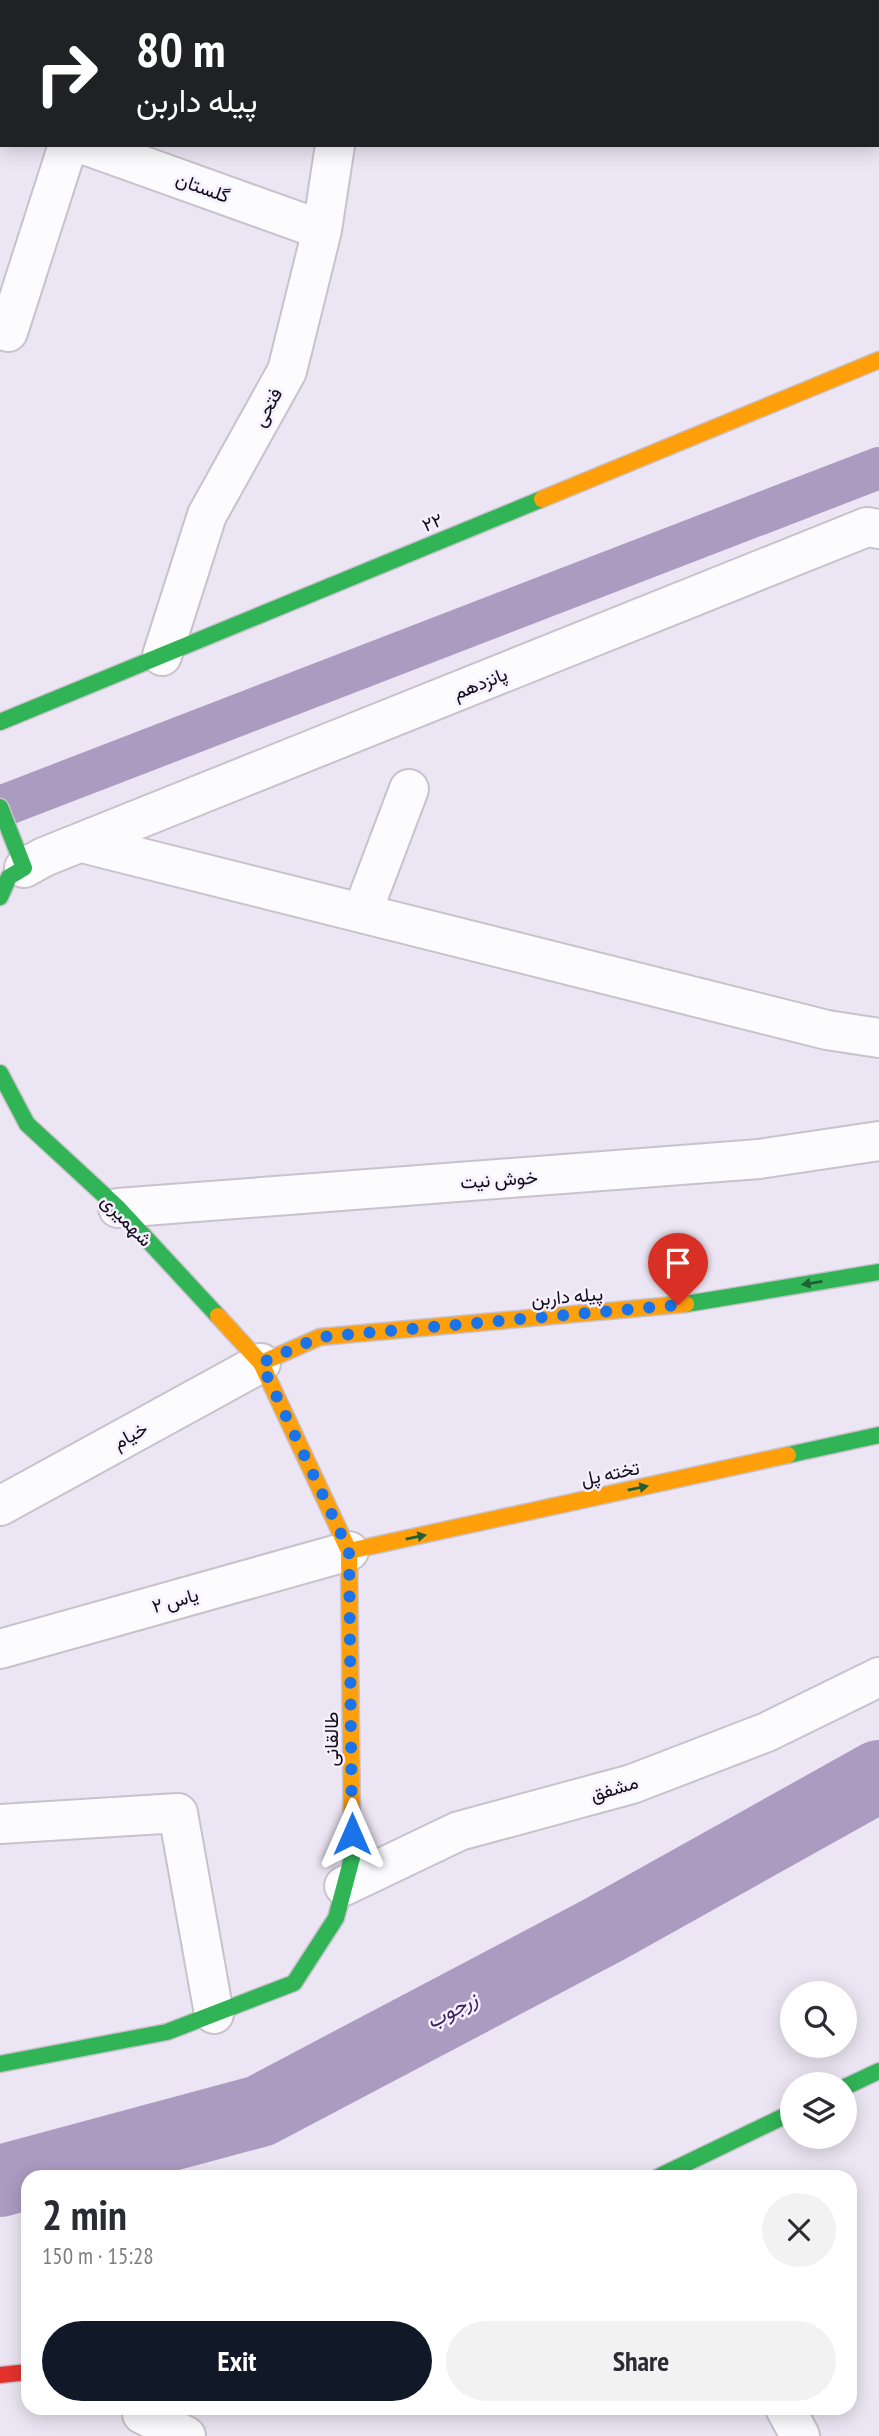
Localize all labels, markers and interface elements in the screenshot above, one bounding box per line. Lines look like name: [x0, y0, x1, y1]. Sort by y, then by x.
text: 80 m: [136, 17, 225, 81]
icon: right: [21, 28, 112, 119]
text: پیله داربن: [136, 79, 258, 121]
street label: گلستان: [173, 166, 233, 208]
street label: فتحی: [247, 383, 287, 431]
street label: ۲۲: [418, 507, 446, 537]
street label: پانزدهم: [449, 661, 511, 707]
street label: خوش نیت: [459, 1164, 539, 1194]
street label: شهمیری: [96, 1189, 158, 1251]
pin: [648, 1233, 708, 1305]
icon: arrive: [659, 1244, 697, 1282]
one-way arrow: [801, 1278, 823, 1289]
street label: پیله داربن: [530, 1281, 604, 1313]
street label: خیام: [108, 1416, 152, 1455]
street label: تخته پل: [579, 1455, 642, 1493]
one-way arrow: [627, 1482, 649, 1493]
one-way arrow: [405, 1531, 427, 1542]
street label: یاس ۲: [149, 1582, 201, 1618]
street label: طالقانی: [319, 1712, 343, 1767]
street label: مشفق: [587, 1769, 641, 1807]
position arrow: [315, 1797, 389, 1871]
map controls: [780, 1981, 857, 2149]
button: search: [780, 1981, 857, 2058]
water label: زرجوب: [421, 1985, 483, 2034]
button: layers: [780, 2072, 857, 2149]
text: 2 min: [42, 2187, 127, 2242]
button: close: [762, 2193, 836, 2267]
text: 150 m · 15:28: [42, 2241, 154, 2270]
button: Exit: [42, 2321, 432, 2401]
button: Share: [446, 2321, 836, 2401]

